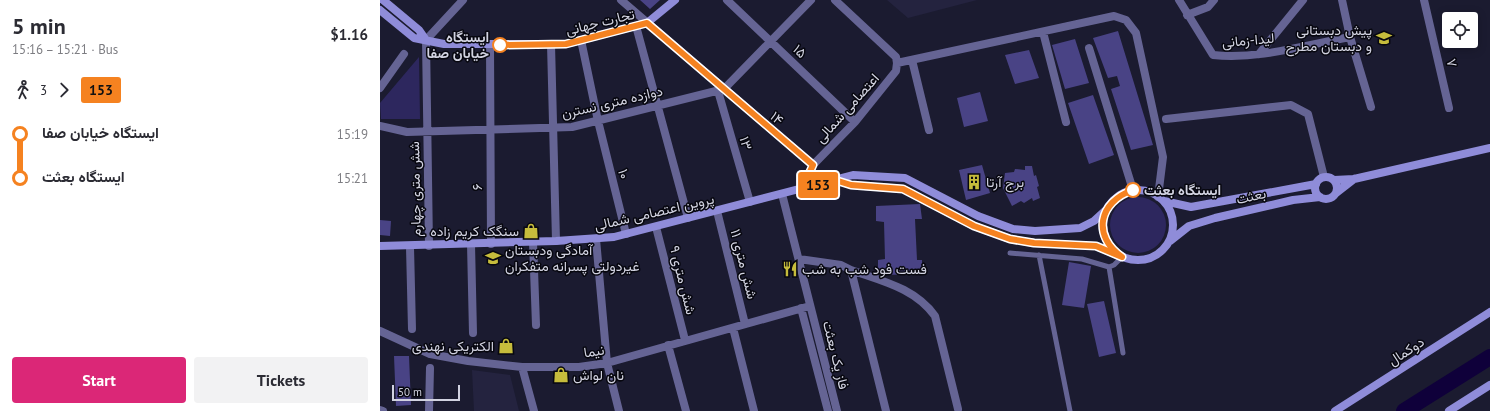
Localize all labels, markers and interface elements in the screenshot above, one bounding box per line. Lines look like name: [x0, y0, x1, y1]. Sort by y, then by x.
street label: تجارت جهانی: [564, 5, 636, 39]
text: 5 min: [12, 12, 66, 40]
map controls: [1442, 12, 1478, 48]
button: locate: [1442, 12, 1478, 48]
place label: پیش دبستانی و دبستان مطرح: [1285, 21, 1372, 57]
text: $1.16: [330, 25, 368, 44]
place label: ایستگاه خیابان صفا: [426, 28, 489, 62]
street label: لیدا-زمانی: [1221, 29, 1275, 51]
school or university icon: پیش دبستانی و دبستان مطرح: [1375, 29, 1393, 47]
marker: ایستگاه خیابان صفا: [492, 37, 508, 53]
street label: ۱۵: [789, 40, 811, 62]
text: 15:16 – 15:21 · Bus: [12, 41, 118, 58]
street label: ۷: [1442, 57, 1462, 69]
street label: اعتصامی شمالی: [811, 69, 883, 147]
icon: walk: [12, 79, 34, 101]
icon: forward: [53, 79, 75, 101]
text: 153: [89, 81, 113, 99]
text: 3: [40, 82, 47, 99]
street label: دوازده متری نسترن: [559, 82, 665, 122]
street label: ۱۴: [767, 107, 787, 129]
text: ایستگاه خیابان صفا: [42, 123, 159, 142]
text: 15:19: [337, 126, 368, 143]
street label: ۱۳: [736, 134, 756, 152]
street label: شش متری چهارم: [405, 141, 426, 237]
text: ایستگاه بعثت: [42, 167, 125, 186]
street label: ۱۰: [614, 167, 634, 181]
text: 15:21: [337, 170, 368, 187]
line badge: 153: [795, 172, 841, 198]
building icon: برج آرتا: [965, 173, 983, 191]
place label: برج آرتا: [986, 173, 1024, 193]
text: 153: [806, 176, 830, 194]
place label: ایستگاه بعثت: [1144, 181, 1221, 199]
marker: ایستگاه بعثت: [1125, 182, 1141, 198]
street label: ۶: [468, 183, 486, 191]
street label: بعثت: [1234, 184, 1268, 208]
street label: پروین اعتصامی شمالی: [592, 189, 716, 236]
place label: سنگک کریم زاده: [430, 222, 519, 240]
shop icon: سنگک کریم زاده: [522, 222, 540, 240]
street label: ۱۱ شش متری: [727, 227, 761, 301]
place label: آمادگی ودبستان غیردولتی پسرانه متفکران: [505, 241, 640, 276]
street label: ۹ شش متری: [666, 244, 700, 316]
school or university icon: آمادگی ودبستان غیردولتی پسرانه متفکران: [484, 249, 502, 267]
restaurant icon: فست فود شب به شب: [781, 260, 799, 278]
place label: فست فود شب به شب: [802, 260, 927, 278]
street label: فاز یک بعثت: [819, 319, 853, 391]
street label: دوکمال: [1384, 332, 1428, 370]
place label: الکتریکی نهندی: [412, 337, 494, 355]
shop icon: الکتریکی نهندی: [497, 337, 515, 355]
street label: نیما: [582, 340, 606, 362]
button: Start: [12, 357, 186, 403]
button: Tickets: [194, 357, 368, 403]
shop icon: نان لواش: [552, 366, 570, 384]
place label: نان لواش: [573, 366, 624, 384]
scale bar: [392, 383, 460, 402]
text: 50 m: [398, 385, 422, 399]

